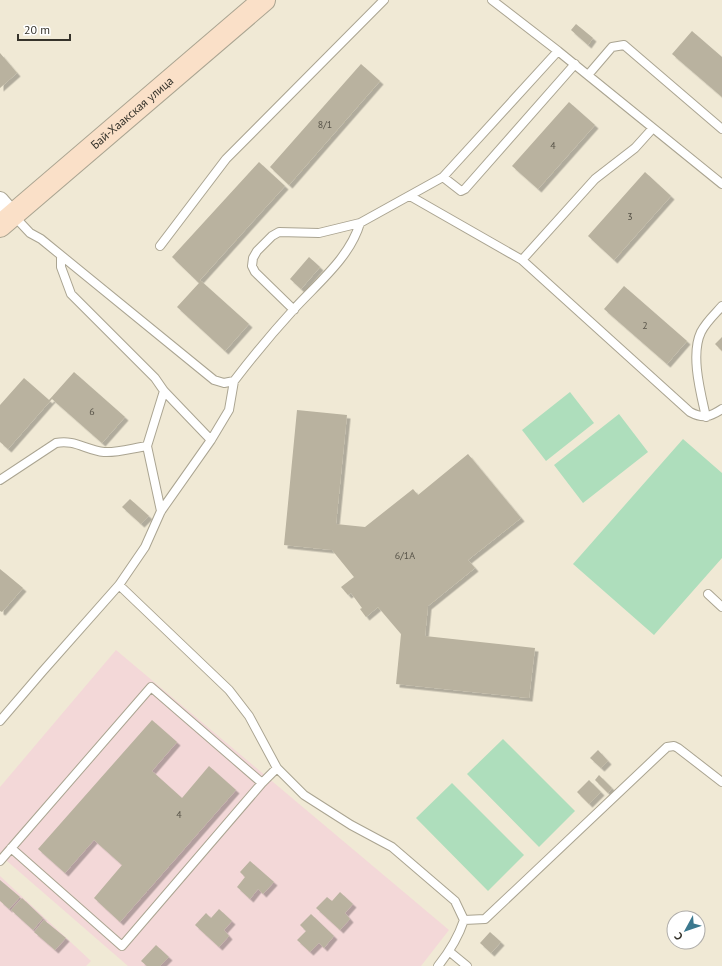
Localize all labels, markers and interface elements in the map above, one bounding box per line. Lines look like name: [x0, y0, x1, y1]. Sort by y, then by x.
scale bar: [18, 16, 70, 42]
text: 20 m: [24, 22, 50, 37]
street label: Бай-Хаакская улица: [87, 73, 176, 152]
house number: 8/1: [318, 118, 332, 131]
house number: 4: [550, 139, 556, 152]
house number: 3: [627, 210, 633, 223]
house number: 2: [642, 319, 648, 332]
house number: 6: [89, 405, 95, 418]
house number: 6/1А: [395, 549, 415, 562]
house number: 4: [176, 808, 182, 821]
north arrow: [666, 910, 706, 950]
text: С: [671, 930, 686, 943]

